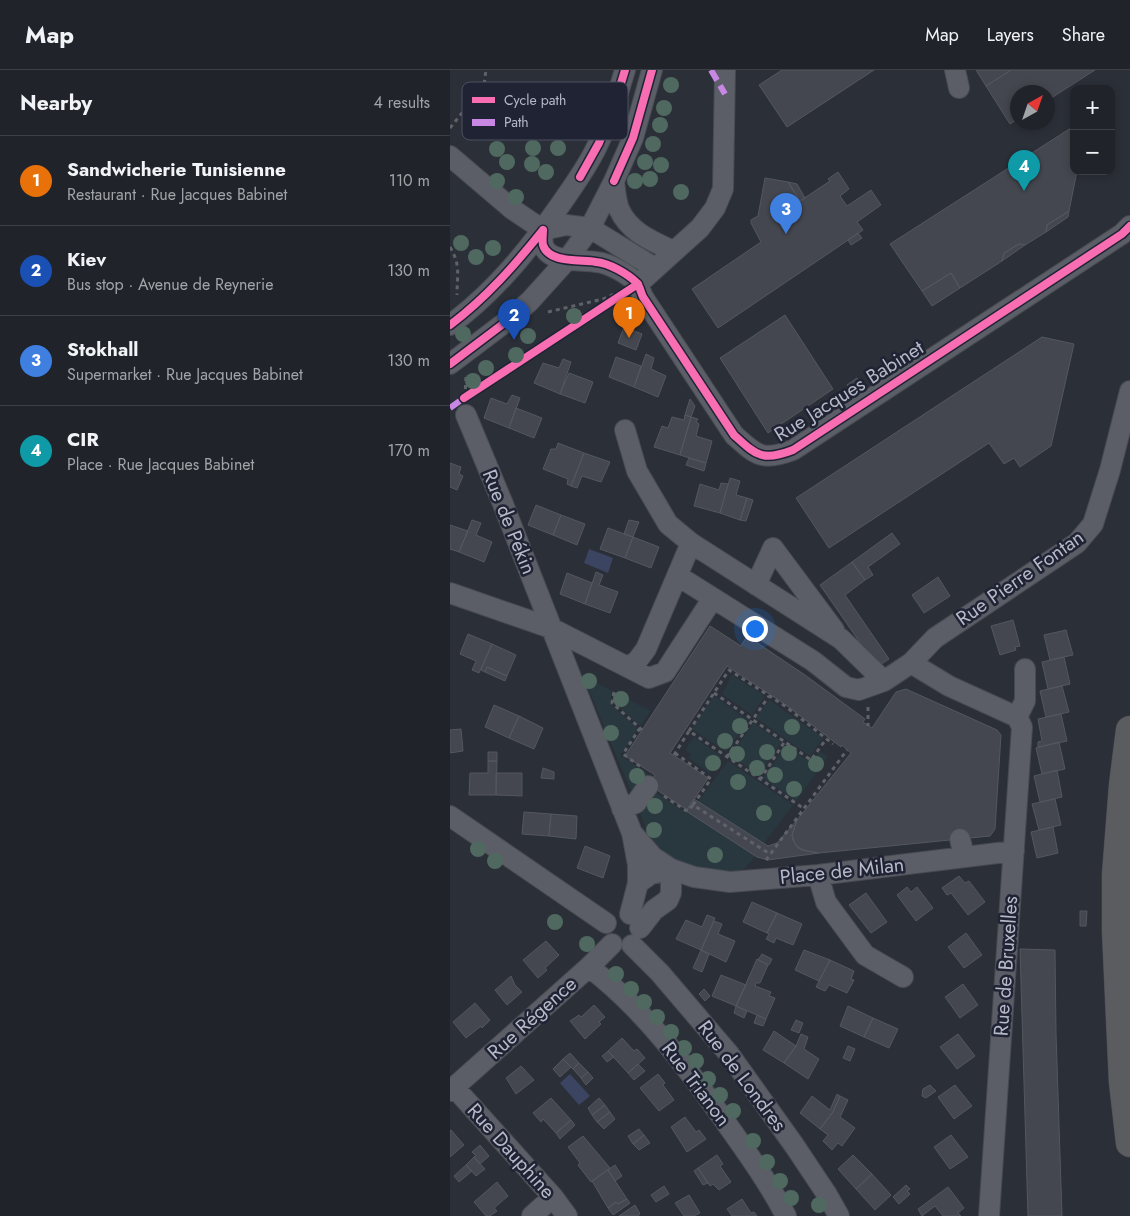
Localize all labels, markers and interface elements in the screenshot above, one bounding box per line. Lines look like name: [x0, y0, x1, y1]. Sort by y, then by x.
text: Map: [25, 17, 74, 52]
text: Map: [925, 22, 959, 48]
text: Layers: [987, 22, 1034, 48]
text: Share: [1062, 22, 1105, 48]
legend: [462, 82, 628, 140]
north arrow: [1010, 85, 1055, 130]
map controls: [1070, 85, 1115, 175]
button: +: [1070, 85, 1115, 130]
text: Nearby: [20, 88, 92, 118]
text: Cycle path: [504, 90, 566, 110]
text: 4 results: [374, 91, 430, 114]
text: Path: [504, 112, 529, 132]
button: −: [1070, 130, 1115, 175]
pin: 4: [1008, 150, 1040, 191]
text: Sandwicherie Tunisienne: [67, 156, 286, 183]
text: 1: [32, 169, 40, 192]
text: 110 m: [389, 169, 430, 192]
text: Restaurant · Rue Jacques Babinet: [67, 183, 287, 206]
pin: 3: [770, 193, 802, 234]
text: Kiev: [67, 246, 106, 273]
text: 2: [31, 259, 41, 282]
text: 130 m: [387, 259, 430, 282]
text: Bus stop · Avenue de Reynerie: [67, 273, 273, 296]
pin: 1: [613, 297, 645, 338]
pin: 2: [498, 299, 530, 340]
street label: Rue Jacques Babinet: [769, 333, 929, 449]
text: Stokhall: [67, 336, 138, 363]
text: 3: [31, 349, 41, 372]
text: 130 m: [387, 349, 430, 372]
text: Supermarket · Rue Jacques Babinet: [67, 363, 303, 386]
text: CIR: [67, 426, 99, 453]
text: 4: [30, 439, 42, 462]
text: 170 m: [388, 439, 430, 462]
text: Place · Rue Jacques Babinet: [67, 453, 254, 476]
street label: Rue de Pékin: [475, 465, 543, 579]
street label: Rue Pierre Fontan: [950, 523, 1090, 633]
your location: [742, 616, 768, 642]
street label: Place de Milan: [778, 850, 906, 892]
street label: Rue de Bruxelles: [987, 895, 1025, 1037]
street label: Rue Régence: [481, 970, 583, 1066]
street label: Rue de Londres: [691, 1014, 793, 1138]
street label: Rue Trianon: [655, 1036, 737, 1132]
street label: Rue Dauphine: [460, 1097, 562, 1205]

